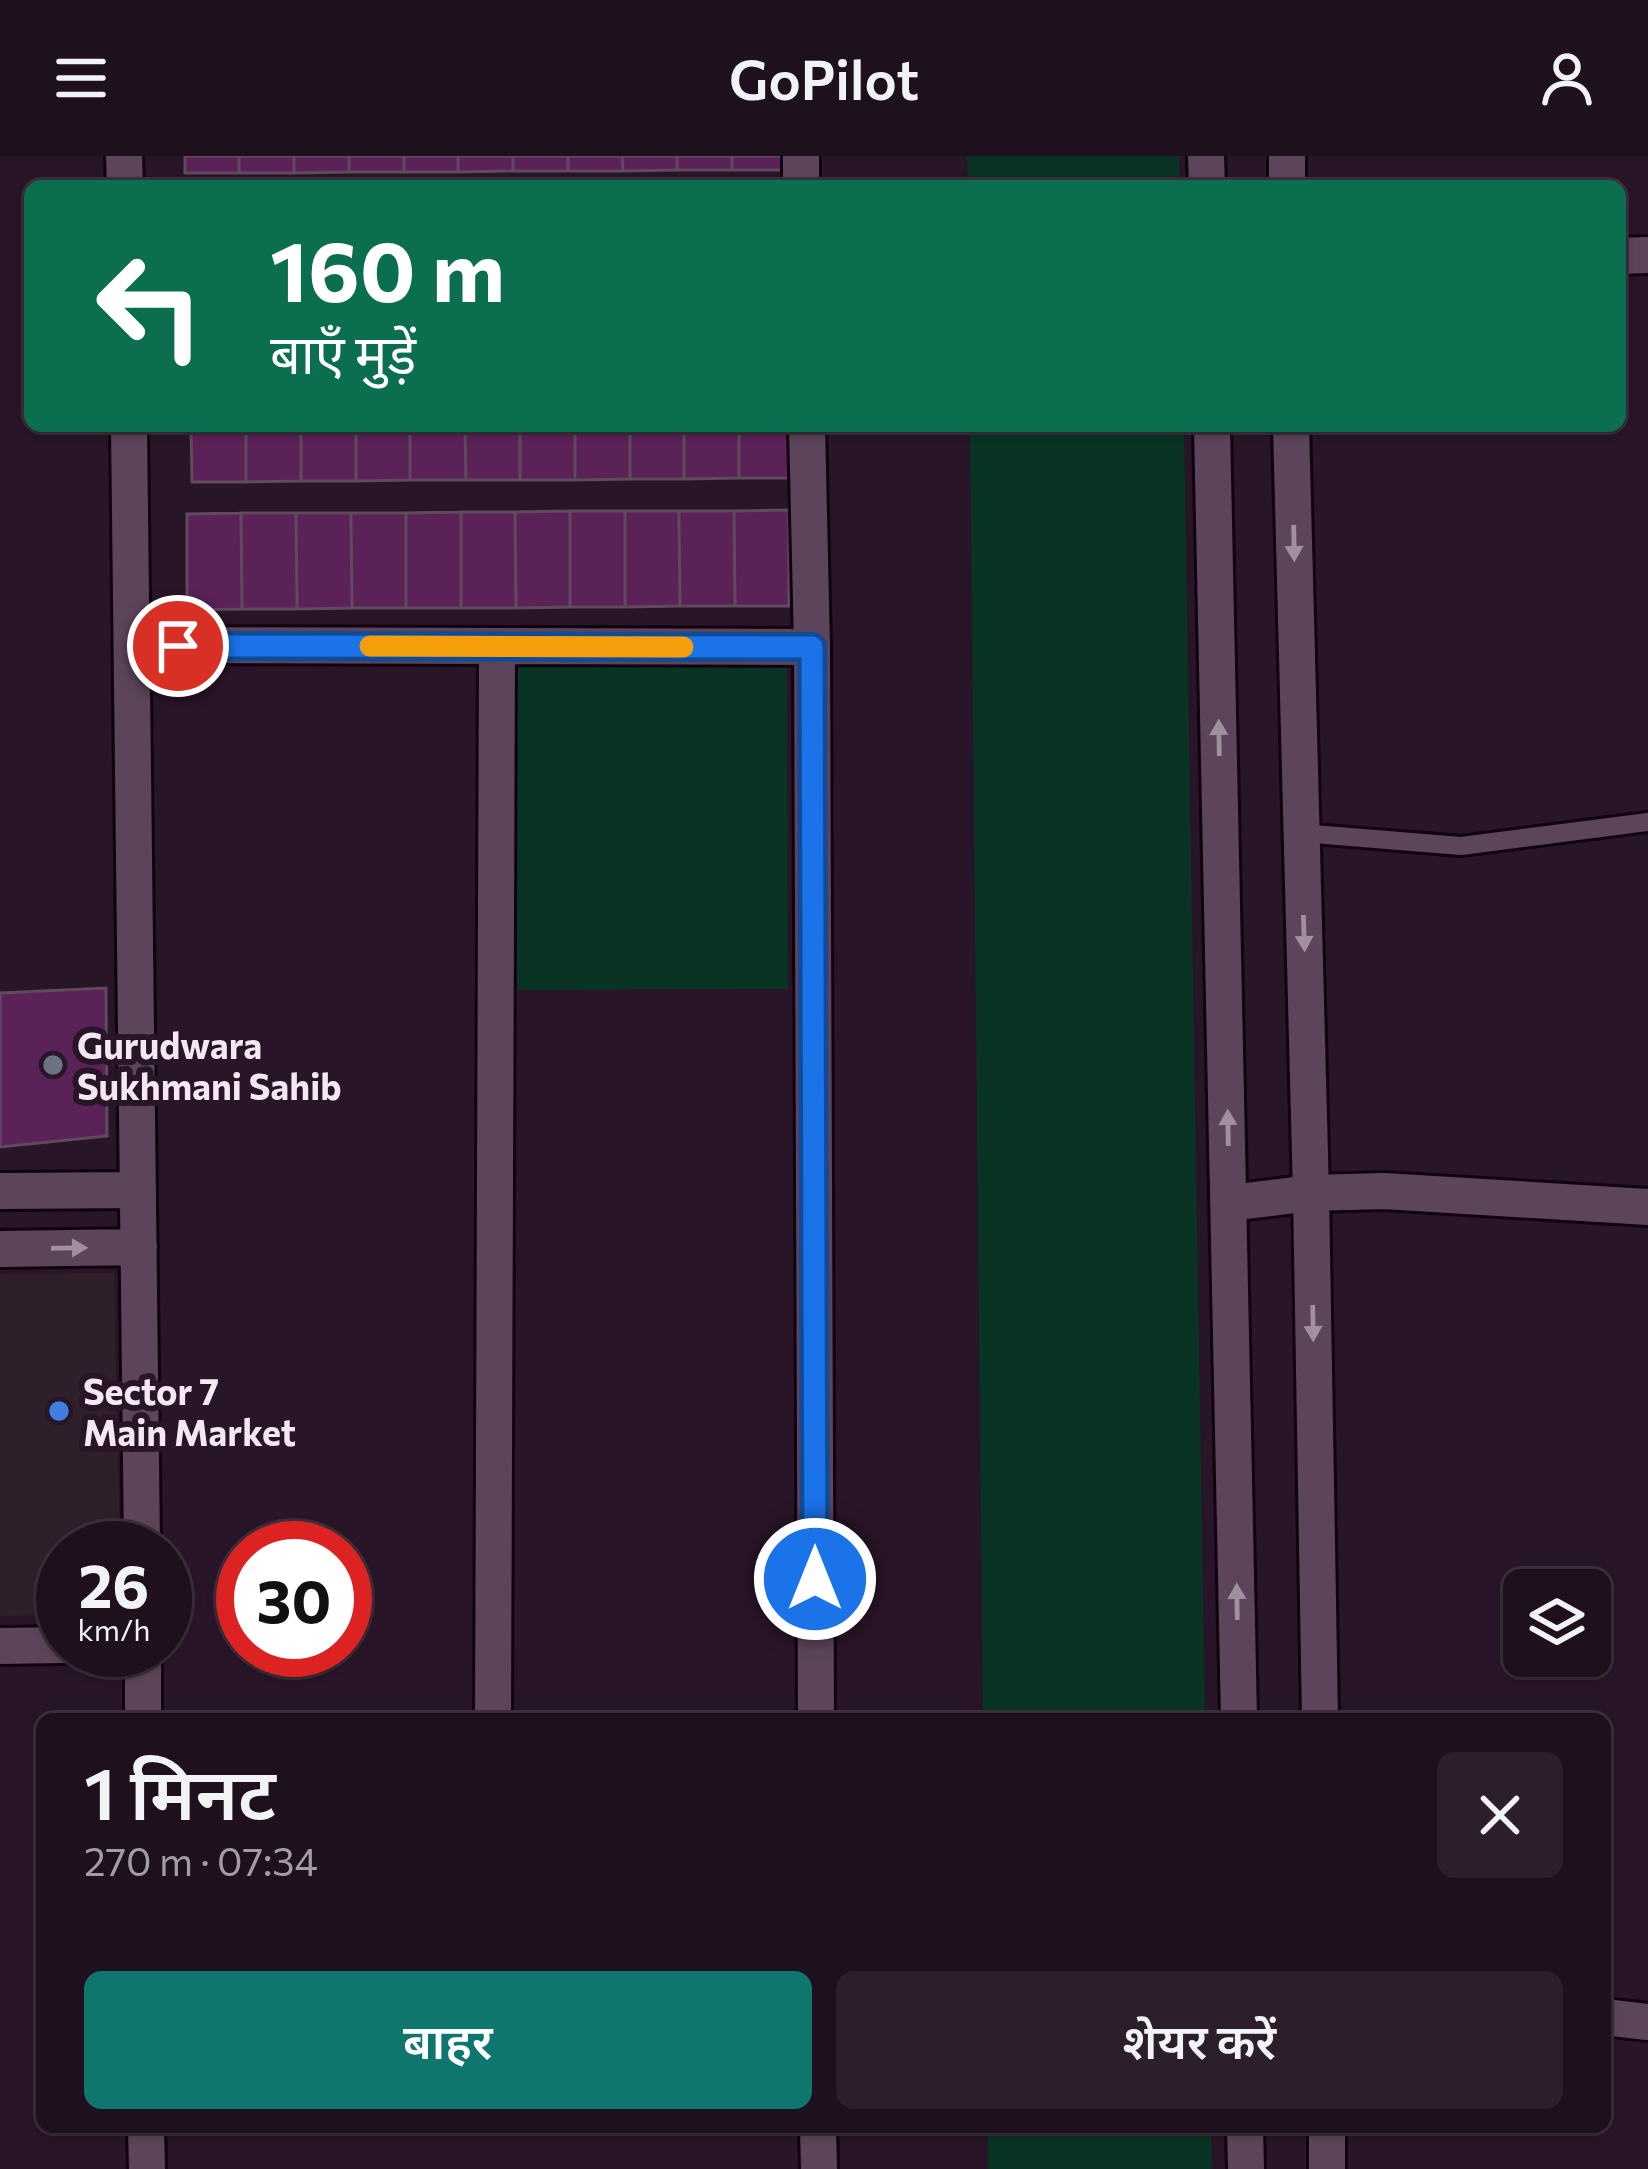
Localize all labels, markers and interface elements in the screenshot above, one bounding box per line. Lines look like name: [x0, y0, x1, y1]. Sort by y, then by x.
icon: menu: [48, 45, 114, 111]
text: GoPilot: [729, 45, 919, 111]
icon: person: [1534, 45, 1600, 111]
text: 160 m: [270, 217, 505, 319]
icon: left: [72, 228, 228, 384]
text: बाएँ मुड़ें: [270, 319, 416, 385]
one-way arrow: [1284, 525, 1303, 563]
pin: [127, 595, 229, 697]
icon: arrive: [145, 613, 211, 679]
one-way arrow: [1209, 718, 1229, 756]
one-way arrow: [1294, 915, 1313, 953]
place label: Gurudwara Sukhmani Sahib: [77, 1022, 342, 1107]
marker: Gurudwara Sukhmani Sahib: [40, 1052, 66, 1078]
one-way arrow: [1218, 1108, 1237, 1146]
one-way arrow: [51, 1238, 89, 1258]
one-way arrow: [1303, 1305, 1322, 1343]
place label: Sector 7 Main Market: [83, 1368, 296, 1453]
marker: Sector 7 Main Market: [46, 1398, 72, 1424]
position arrow: [752, 1516, 878, 1642]
speed limit sign: 30: [216, 1521, 372, 1677]
text: 26: [79, 1547, 149, 1620]
map controls: [1503, 1569, 1611, 1677]
button: layers: [1503, 1569, 1611, 1677]
one-way arrow: [1227, 1582, 1246, 1620]
text: km/h: [78, 1610, 150, 1647]
text: 1 मिनट: [84, 1747, 276, 1835]
button: close: [1437, 1752, 1563, 1878]
text: 270 m · 07:34: [84, 1836, 318, 1884]
button: बाहर: [84, 1971, 812, 2109]
button: शेयर करें: [836, 1971, 1563, 2109]

